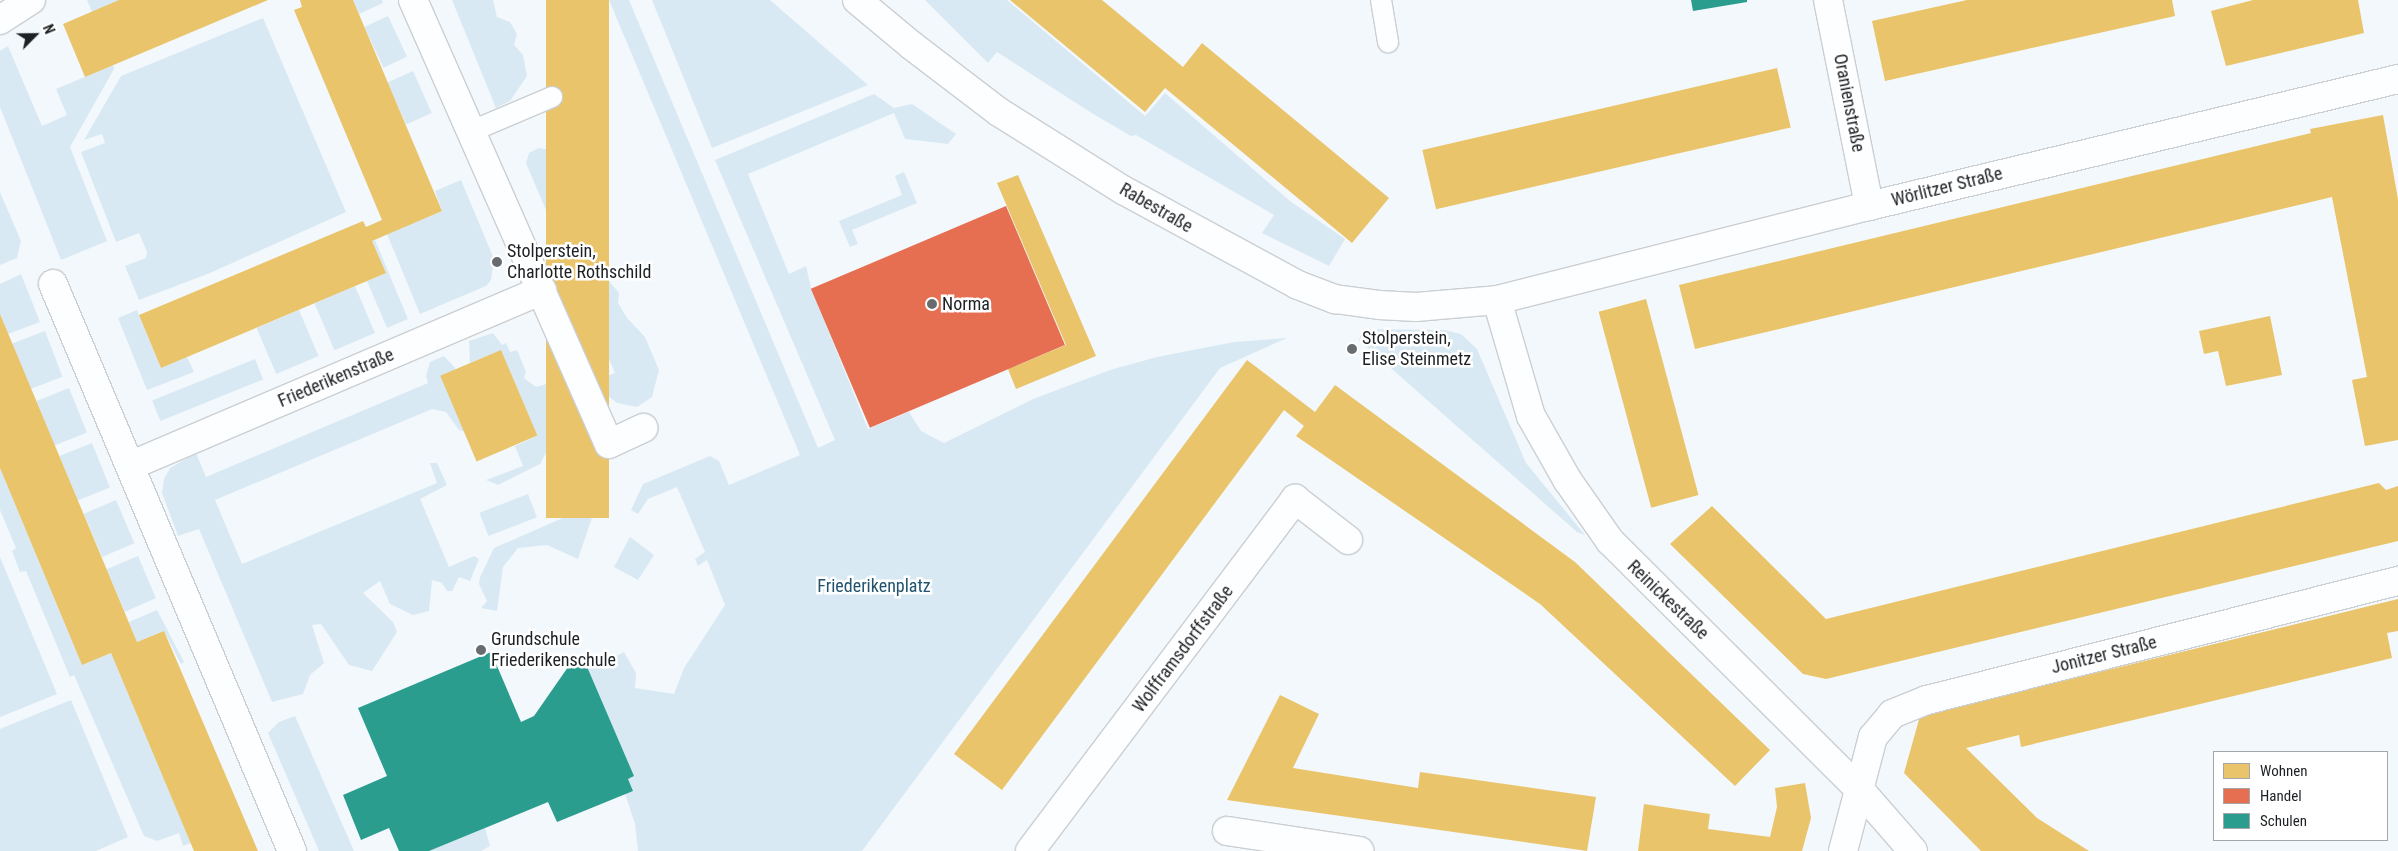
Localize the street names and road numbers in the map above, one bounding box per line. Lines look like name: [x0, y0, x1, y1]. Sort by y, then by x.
street label: Oranienstraße: [1829, 52, 1869, 154]
street label: Wörlitzer Straße: [1889, 163, 2005, 211]
street label: Rabestraße: [1116, 178, 1196, 238]
street label: Friederikenstraße: [275, 344, 397, 412]
street label: Reinickestraße: [1623, 556, 1713, 644]
street label: Wolfframsdorffstraße: [1128, 581, 1238, 717]
street label: Jonitzer Straße: [2049, 631, 2159, 679]

